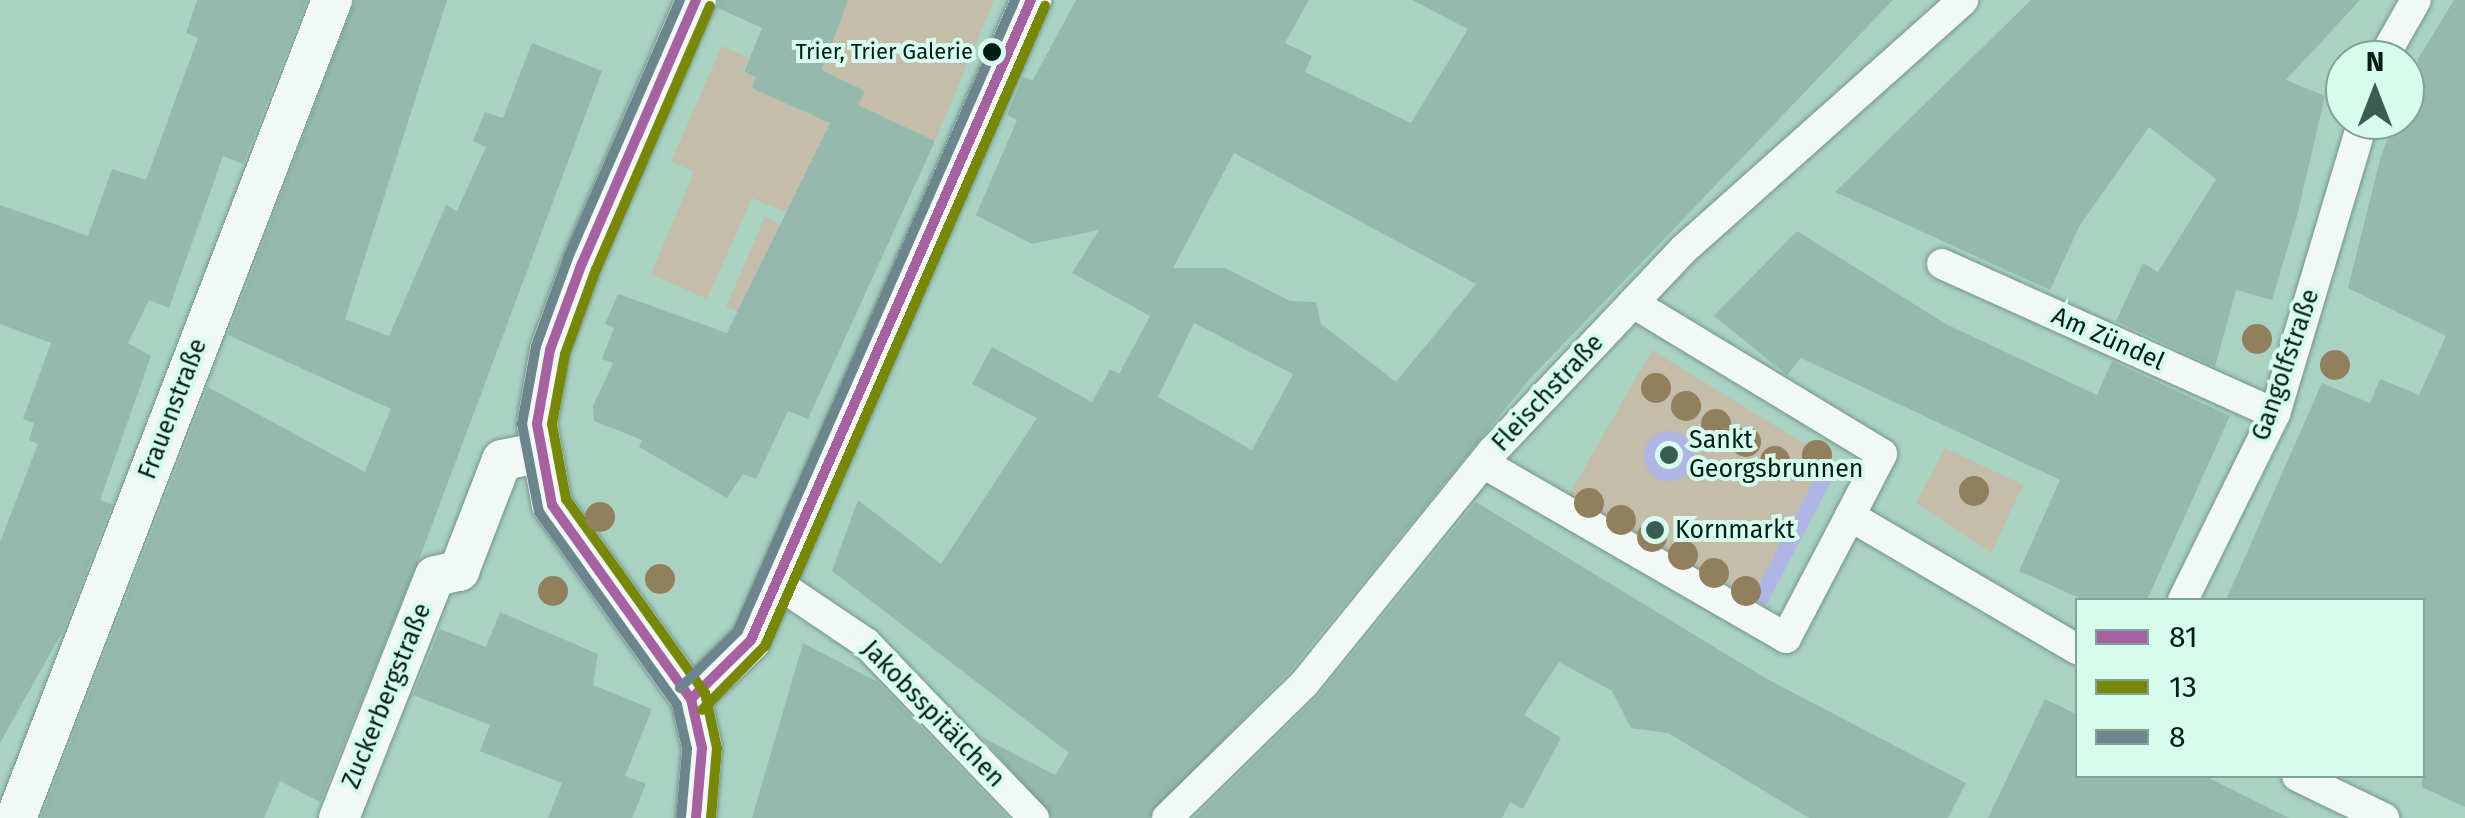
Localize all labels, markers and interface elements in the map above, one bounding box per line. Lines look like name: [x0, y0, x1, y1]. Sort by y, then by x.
place label: Trier, Trier Galerie: [795, 39, 973, 65]
north arrow: [2325, 40, 2425, 140]
marker: Trier, Trier Galerie: [982, 42, 1002, 62]
text: N: [2366, 45, 2384, 78]
street label: Gangolfstraße: [2246, 285, 2326, 445]
street label: Am Zündel: [2047, 301, 2169, 377]
street label: Fleischstraße: [1486, 328, 1610, 458]
street label: Frauenstraße: [132, 334, 214, 484]
place label: Sankt Georgsbrunnen: [1689, 426, 1863, 485]
marker: Sankt Georgsbrunnen: [1658, 444, 1680, 466]
place label: Kornmarkt: [1675, 515, 1795, 545]
marker: Kornmarkt: [1644, 519, 1666, 541]
legend: [2075, 598, 2425, 778]
street label: Zuckerbergstraße: [336, 599, 438, 793]
text: 81: [2169, 619, 2198, 655]
street label: Jakobsspitälchen: [855, 634, 1011, 794]
text: 13: [2169, 669, 2197, 705]
text: 8: [2169, 719, 2186, 755]

